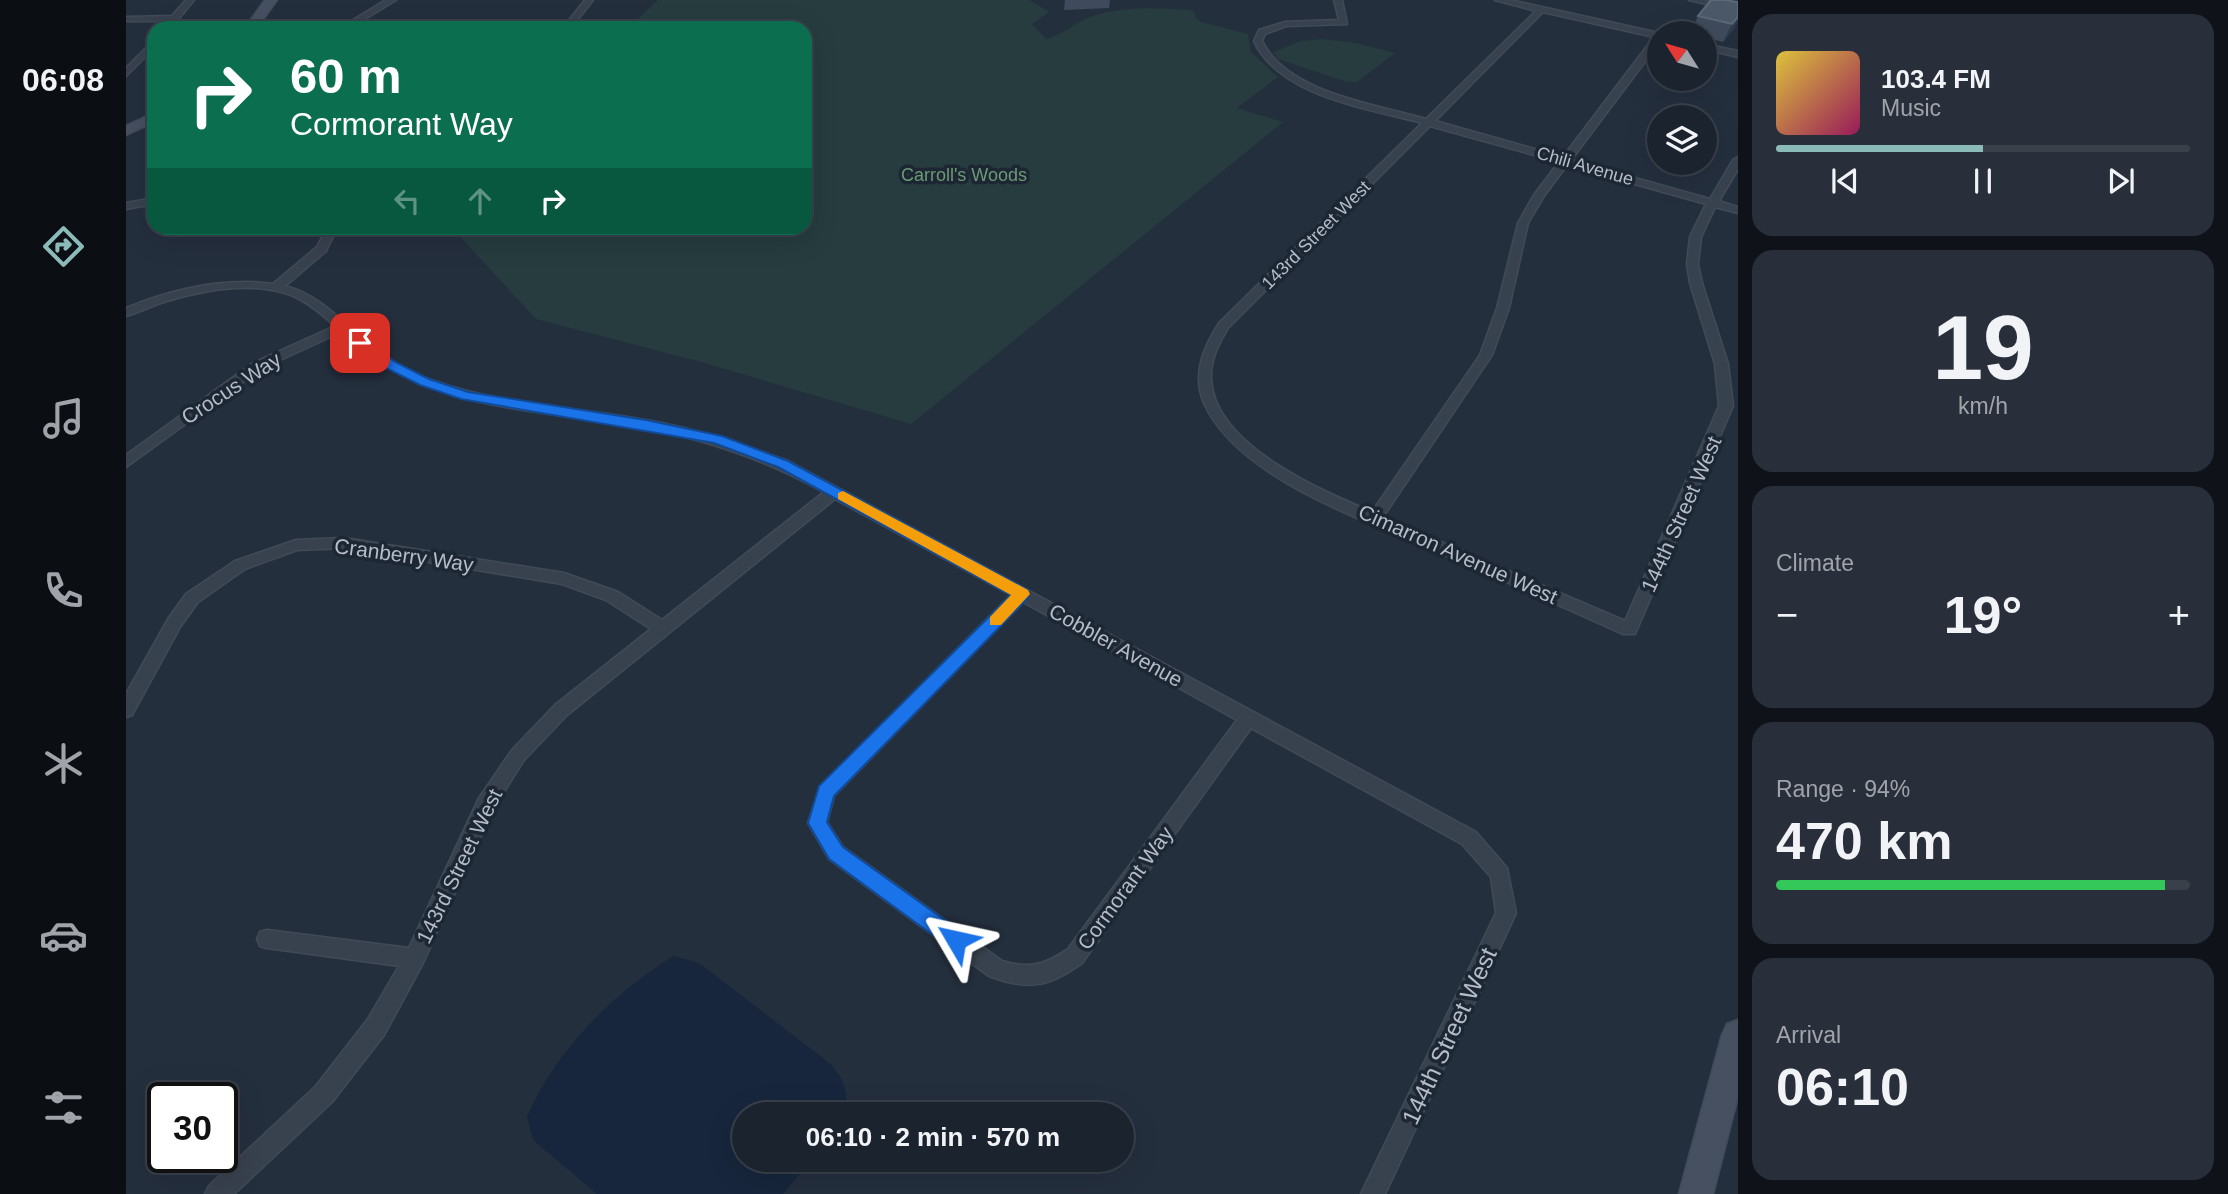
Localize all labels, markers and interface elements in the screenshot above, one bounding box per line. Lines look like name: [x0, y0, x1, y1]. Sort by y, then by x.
north arrow: [1647, 21, 1717, 91]
map controls: [1647, 21, 1717, 175]
icon: right: [175, 49, 266, 140]
text: 60 m: [290, 49, 402, 103]
text: 06:08: [22, 62, 104, 98]
text: 103.4 FM: [1881, 64, 1991, 94]
text: Music: [1881, 95, 1941, 121]
button: layers: [1647, 105, 1717, 175]
text: Cormorant Way: [290, 106, 513, 142]
street label: Chili Avenue: [1534, 143, 1636, 189]
icon: previous: [1826, 162, 1864, 200]
icon: pause: [1964, 162, 2002, 200]
icon: next: [2102, 162, 2140, 200]
park label: Carroll's Woods: [901, 165, 1027, 185]
street label: 143rd Street West: [1258, 177, 1374, 293]
icon: left: [388, 182, 426, 220]
icon: ahead: [461, 182, 499, 220]
icon: right: [534, 182, 572, 220]
icon: directions: [39, 222, 88, 271]
text: 19: [1932, 297, 2034, 398]
pin: [330, 313, 390, 373]
icon: arrive: [341, 324, 379, 362]
street label: Crocus Way: [177, 347, 285, 429]
text: km/h: [1958, 393, 2008, 419]
icon: music: [39, 394, 88, 443]
street label: 144th Street West: [1636, 433, 1726, 595]
street label: Cimarron Avenue West: [1355, 500, 1561, 608]
street label: Cranberry Way: [333, 534, 476, 576]
text: Climate: [1776, 550, 1854, 576]
icon: phone: [39, 566, 88, 615]
text: 19°: [1944, 586, 2022, 644]
text: −: [1776, 594, 1798, 636]
text: +: [2168, 594, 2190, 636]
street label: Cobbler Avenue: [1045, 599, 1187, 691]
icon: climate: [39, 739, 88, 788]
text: Range · 94%: [1776, 776, 1910, 802]
street label: 143rd Street West: [412, 785, 506, 947]
text: 470 km: [1776, 812, 1952, 870]
street label: Cormorant Way: [1073, 822, 1178, 954]
position arrow: [919, 903, 993, 977]
icon: car: [39, 911, 88, 960]
street label: 144th Street West: [1396, 943, 1502, 1129]
text: Arrival: [1776, 1022, 1841, 1048]
text: 06:10: [1776, 1058, 1909, 1116]
speed limit sign: 30: [147, 1082, 238, 1173]
icon: filters: [39, 1083, 88, 1132]
text: 06:10 · 2 min · 570 m: [806, 1122, 1060, 1152]

